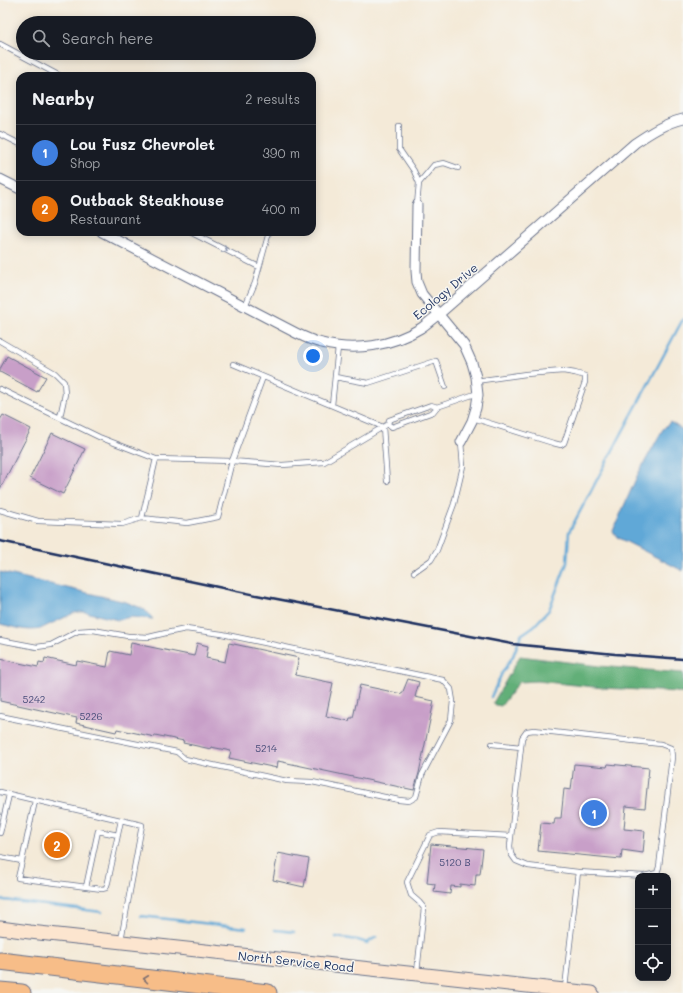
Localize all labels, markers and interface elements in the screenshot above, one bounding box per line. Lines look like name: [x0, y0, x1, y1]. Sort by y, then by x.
search box: [16, 16, 316, 60]
icon: search: [30, 27, 52, 49]
text: Search here: [62, 28, 153, 48]
text: Nearby: [32, 87, 94, 109]
text: 2 results: [245, 90, 300, 107]
text: Lou Fusz Chevrolet: [70, 134, 215, 154]
text: 1: [42, 144, 48, 161]
text: 390 m: [262, 144, 300, 161]
text: Shop: [70, 154, 100, 171]
text: Outback Steakhouse: [70, 190, 224, 210]
text: 2: [41, 200, 49, 217]
text: 400 m: [262, 200, 300, 217]
text: Restaurant: [70, 210, 141, 227]
one-way arrow: [220, 245, 228, 252]
street label: Ecology Drive: [409, 259, 481, 323]
your location: [303, 346, 323, 366]
house number: 5242: [23, 692, 45, 706]
house number: 5226: [79, 709, 103, 723]
house number: 5214: [255, 741, 277, 755]
pin: 1: [581, 798, 607, 828]
pin: 2: [44, 830, 70, 860]
house number: 5120 B: [439, 855, 471, 869]
map controls: [635, 873, 671, 981]
button: +: [635, 873, 671, 909]
button: −: [635, 909, 671, 945]
button: locate: [635, 945, 671, 981]
street label: North Service Road: [237, 947, 355, 975]
one-way arrow: [143, 974, 149, 983]

